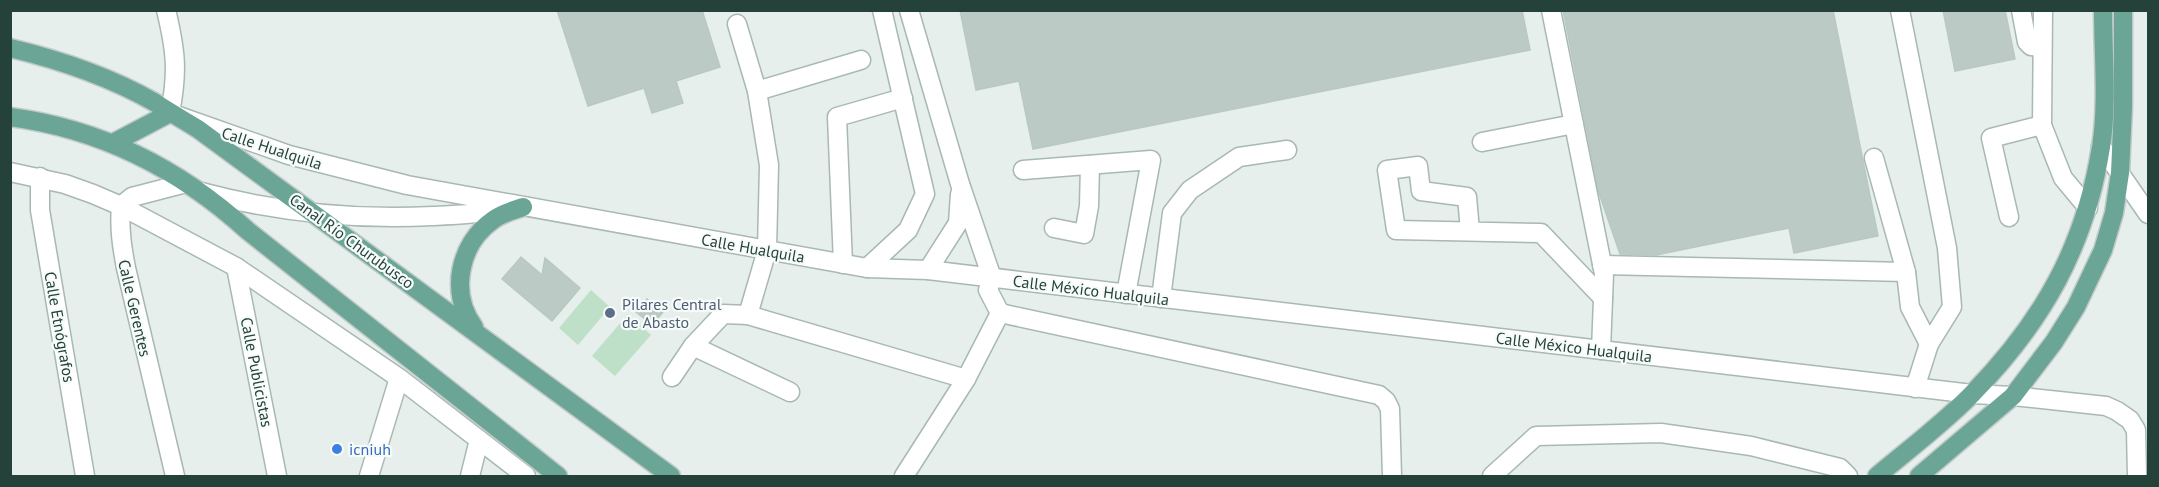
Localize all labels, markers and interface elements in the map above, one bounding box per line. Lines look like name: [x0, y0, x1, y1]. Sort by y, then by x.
street label: Calle Hualquila: [219, 122, 325, 174]
street label: Canal Río Churubusco: [286, 189, 418, 293]
street label: Calle Hualquila: [700, 229, 806, 267]
street label: Calle Gerentes: [114, 258, 156, 359]
street label: Calle Etnógrafos: [40, 270, 80, 384]
street label: Calle México Hualquila: [1012, 270, 1170, 310]
place label: Pilares Central de Abasto: [622, 294, 722, 332]
marker: Pilares Central de Abasto: [603, 306, 617, 320]
street label: Calle Publicistas: [237, 315, 278, 429]
street label: Calle México Hualquila: [1495, 327, 1653, 367]
place label: icniuh: [349, 439, 391, 459]
marker: icniuh: [330, 442, 344, 456]

